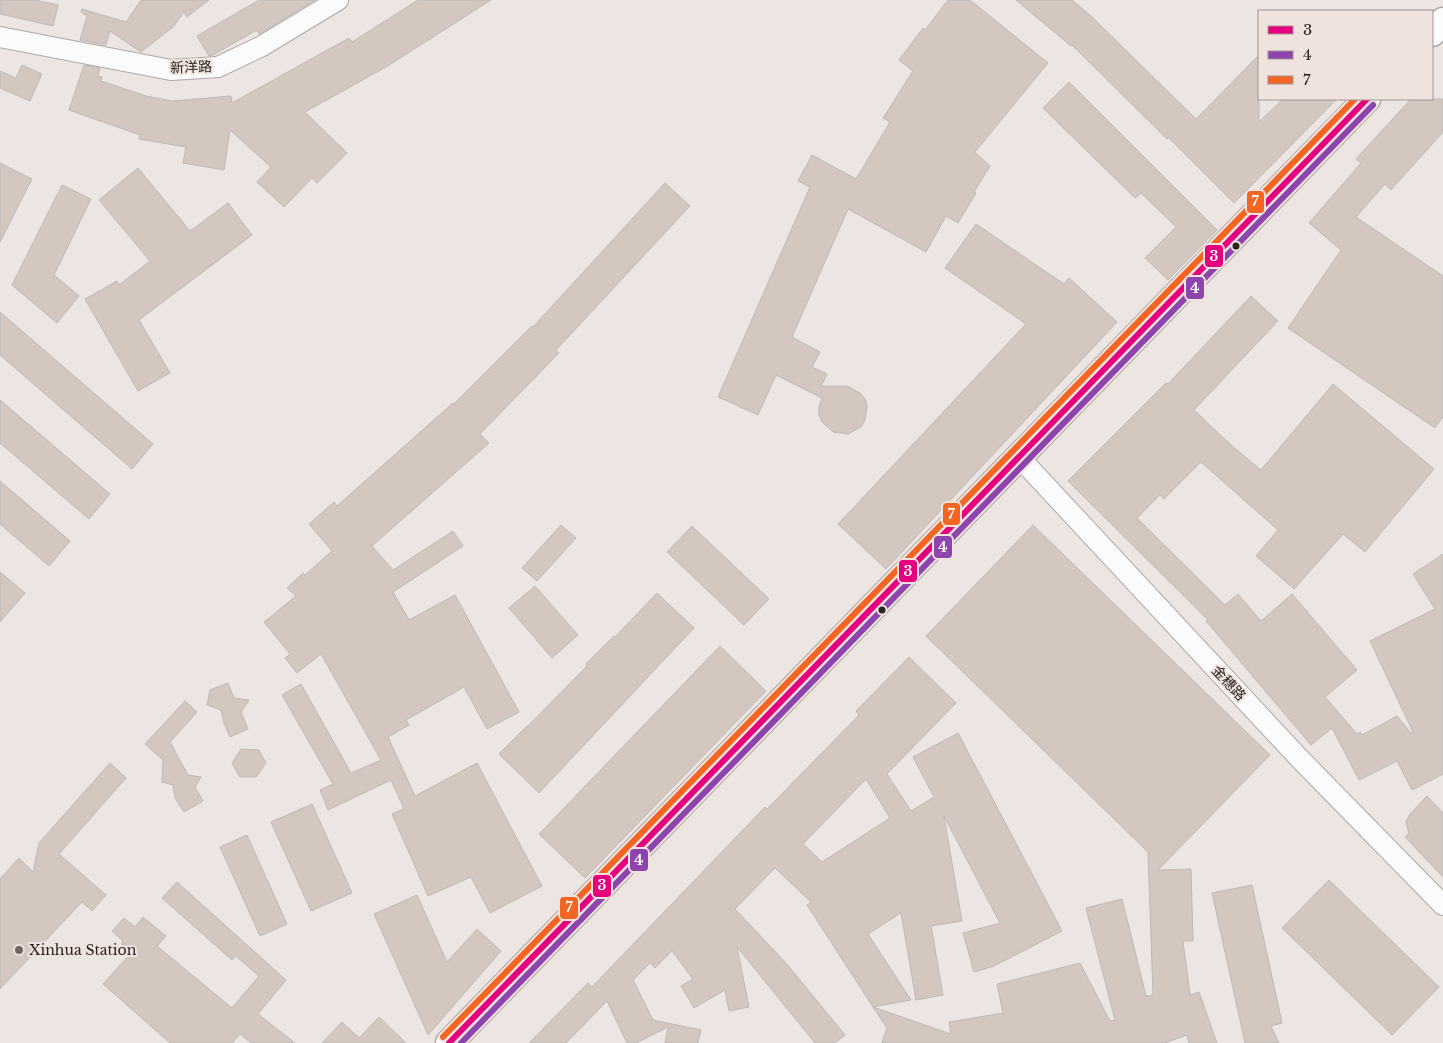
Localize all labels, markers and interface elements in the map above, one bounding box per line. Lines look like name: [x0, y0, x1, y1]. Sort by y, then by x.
legend: [1258, 10, 1433, 100]
text: 3: [1303, 20, 1312, 39]
text: 4: [1303, 45, 1312, 64]
street label: 新洋路: [170, 57, 212, 77]
text: 7: [1303, 70, 1311, 89]
line badge: 7: [1246, 190, 1265, 214]
text: 7: [1251, 192, 1259, 210]
unlabelled marker: [1231, 241, 1241, 251]
line badge: 3: [1204, 244, 1224, 268]
text: 3: [1210, 247, 1219, 265]
line badge: 4: [1185, 276, 1205, 300]
text: 4: [1190, 279, 1200, 297]
line badge: 7: [942, 502, 961, 526]
text: 7: [947, 505, 955, 523]
line badge: 4: [933, 535, 953, 559]
text: 4: [938, 538, 948, 556]
line badge: 3: [898, 559, 918, 583]
text: 3: [904, 562, 913, 580]
unlabelled marker: [877, 605, 887, 615]
street label: 金穗路: [1208, 662, 1250, 704]
line badge: 4: [629, 848, 649, 872]
text: 4: [634, 851, 644, 869]
line badge: 3: [592, 874, 612, 898]
text: 3: [598, 876, 607, 894]
line badge: 7: [559, 896, 579, 920]
text: 7: [565, 898, 573, 916]
place label: Xinhua Station: [29, 941, 137, 959]
marker: Xinhua Station: [13, 944, 25, 956]

